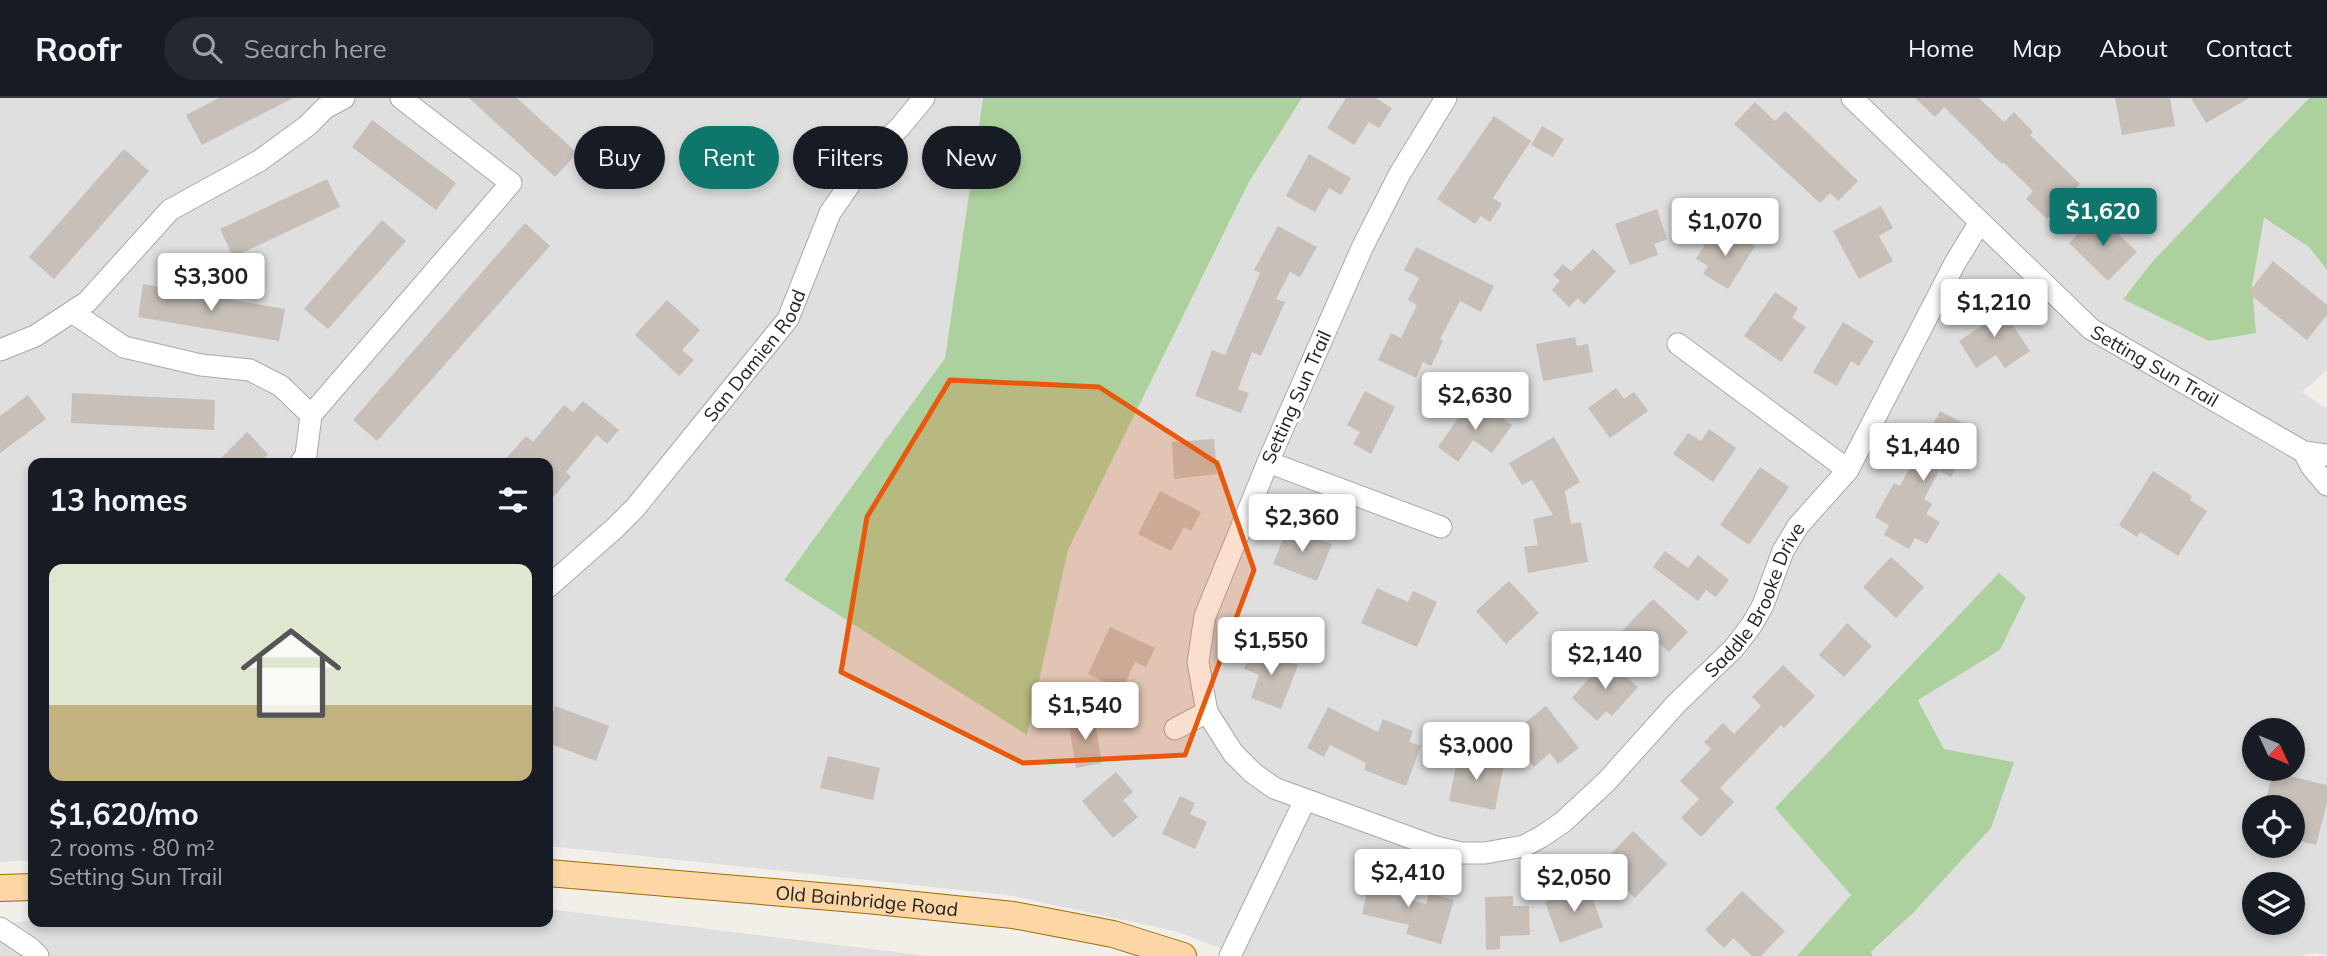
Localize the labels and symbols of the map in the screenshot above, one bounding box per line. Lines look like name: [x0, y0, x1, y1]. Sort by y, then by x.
pin: $1,620: [2046, 188, 2160, 248]
pin: $1,070: [1668, 198, 1782, 258]
pin: $3,300: [154, 254, 268, 313]
pin: $1,210: [1937, 280, 2051, 339]
street label: San Damien Road: [698, 286, 811, 426]
street label: Setting Sun Trail: [2087, 320, 2223, 412]
street label: Setting Sun Trail: [1256, 327, 1336, 467]
pin: $2,630: [1418, 372, 1532, 432]
pin: $1,440: [1866, 424, 1980, 483]
pin: $2,360: [1245, 494, 1359, 554]
street label: Saddle Brooke Drive: [1699, 518, 1810, 682]
pin: $1,550: [1214, 618, 1328, 677]
pin: $2,140: [1548, 632, 1662, 691]
pin: $1,540: [1028, 682, 1142, 742]
north arrow: [2242, 718, 2305, 780]
pin: $3,000: [1419, 722, 1533, 782]
pin: $2,410: [1351, 850, 1465, 909]
pin: $2,050: [1517, 854, 1631, 914]
street label: Old Bainbridge Road: [775, 880, 959, 921]

